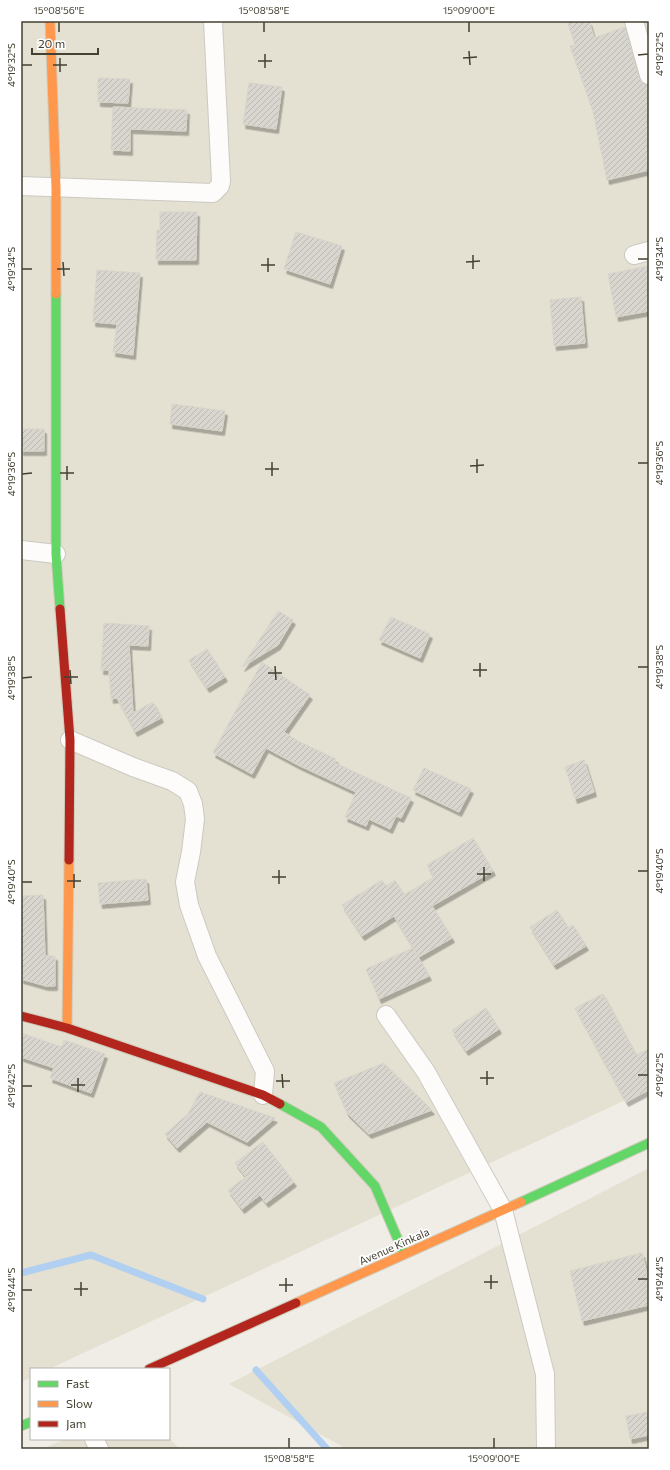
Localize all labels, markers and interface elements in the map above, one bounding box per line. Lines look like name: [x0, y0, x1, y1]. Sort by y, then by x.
text: 15°08'56"E: [34, 4, 84, 16]
text: 15°08'58"E: [239, 4, 289, 16]
text: 15°09'00"E: [443, 4, 495, 16]
scale bar: [32, 30, 98, 56]
text: 4°19'32"S: [653, 32, 665, 76]
text: 20 m: [38, 36, 65, 50]
text: 4°19'32"S: [5, 43, 17, 87]
text: 4°19'34"S: [653, 237, 665, 281]
text: 4°19'34"S: [5, 247, 17, 291]
text: 4°19'36"S: [653, 441, 665, 485]
text: 4°19'36"S: [5, 452, 17, 496]
text: 4°19'38"S: [653, 645, 665, 689]
text: 4°19'38"S: [5, 656, 17, 700]
text: 4°19'40"S: [653, 848, 665, 894]
text: 4°19'40"S: [5, 859, 17, 905]
text: 4°19'42"S: [653, 1053, 665, 1097]
text: 4°19'42"S: [5, 1064, 17, 1108]
street label: Avenue Kinkala: [357, 1225, 431, 1267]
text: 4°19'44"S: [653, 1257, 665, 1301]
text: 4°19'44"S: [5, 1268, 17, 1312]
legend: [30, 1368, 170, 1440]
text: Fast: [66, 1376, 89, 1390]
text: Slow: [66, 1396, 93, 1410]
text: Jam: [66, 1416, 86, 1431]
text: 15°08'58"E: [264, 1452, 314, 1464]
text: 15°09'00"E: [468, 1452, 520, 1464]

